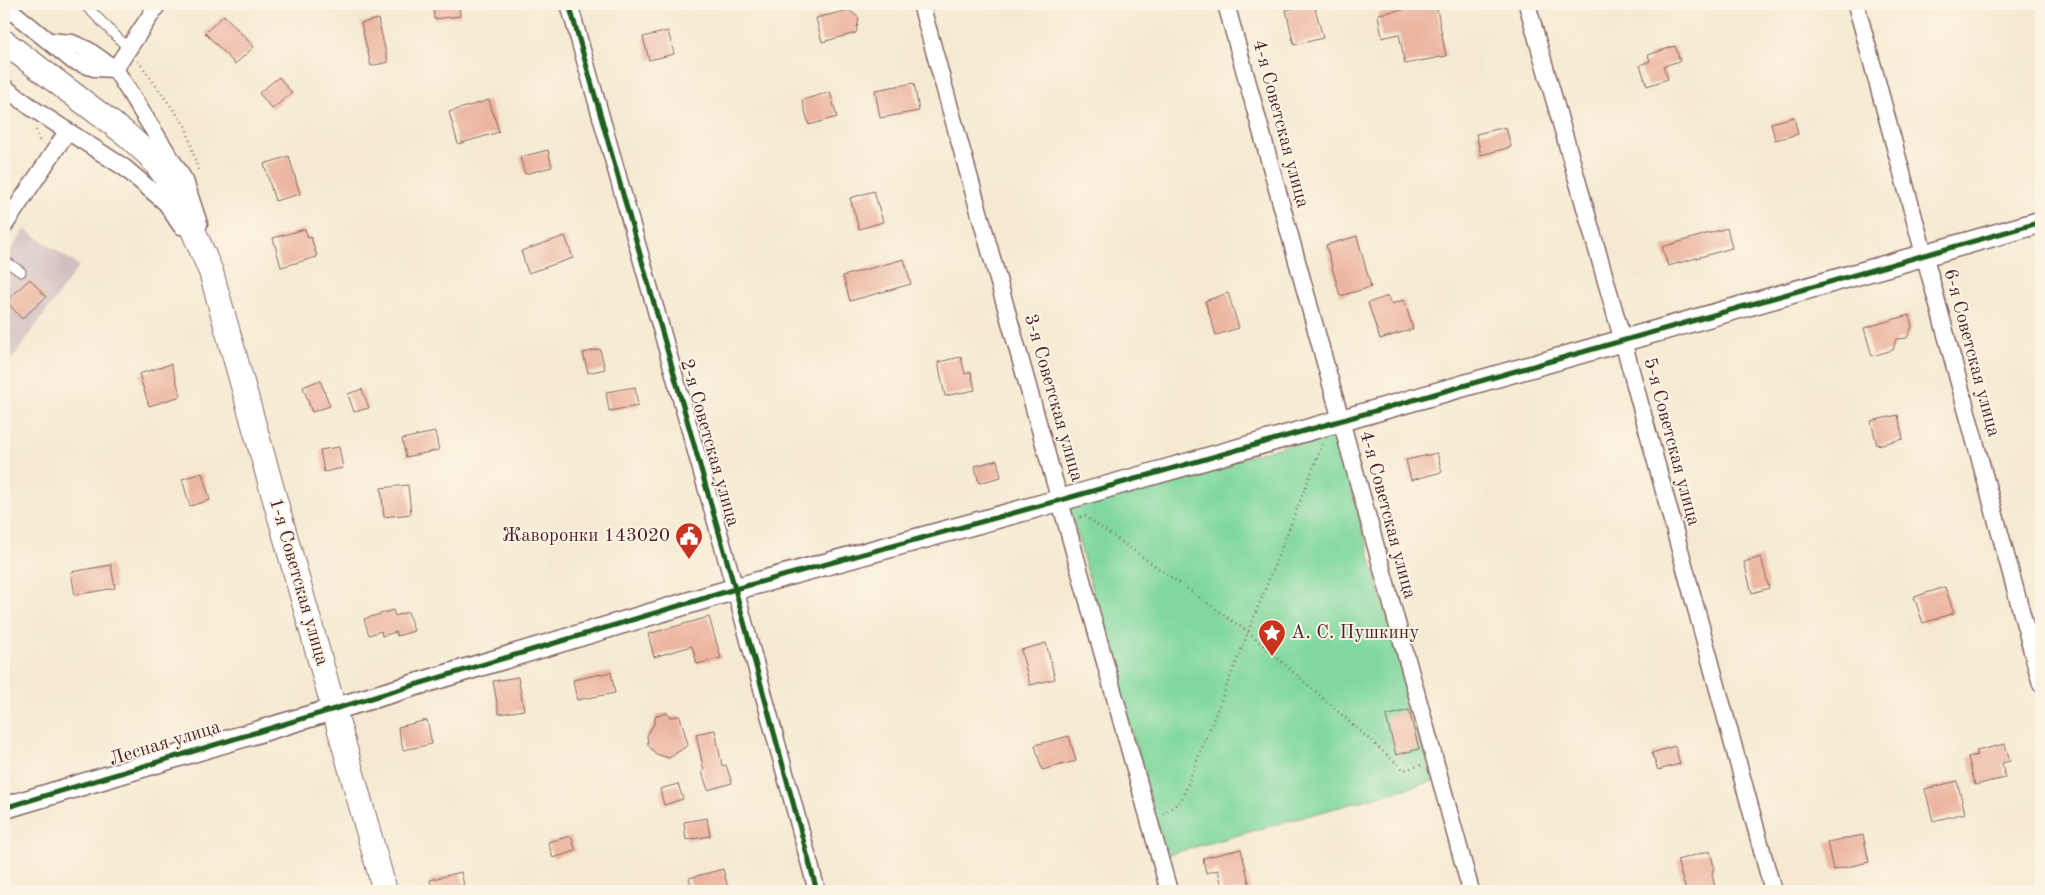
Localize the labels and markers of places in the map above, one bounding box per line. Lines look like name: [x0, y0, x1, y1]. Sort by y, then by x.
public building icon: Жаворонки 143020: [674, 521, 704, 560]
place label: Жаворонки 143020: [502, 527, 670, 546]
place icon: А. С. Пушкину: [1257, 618, 1287, 657]
place label: А. С. Пушкину: [1291, 624, 1419, 643]

